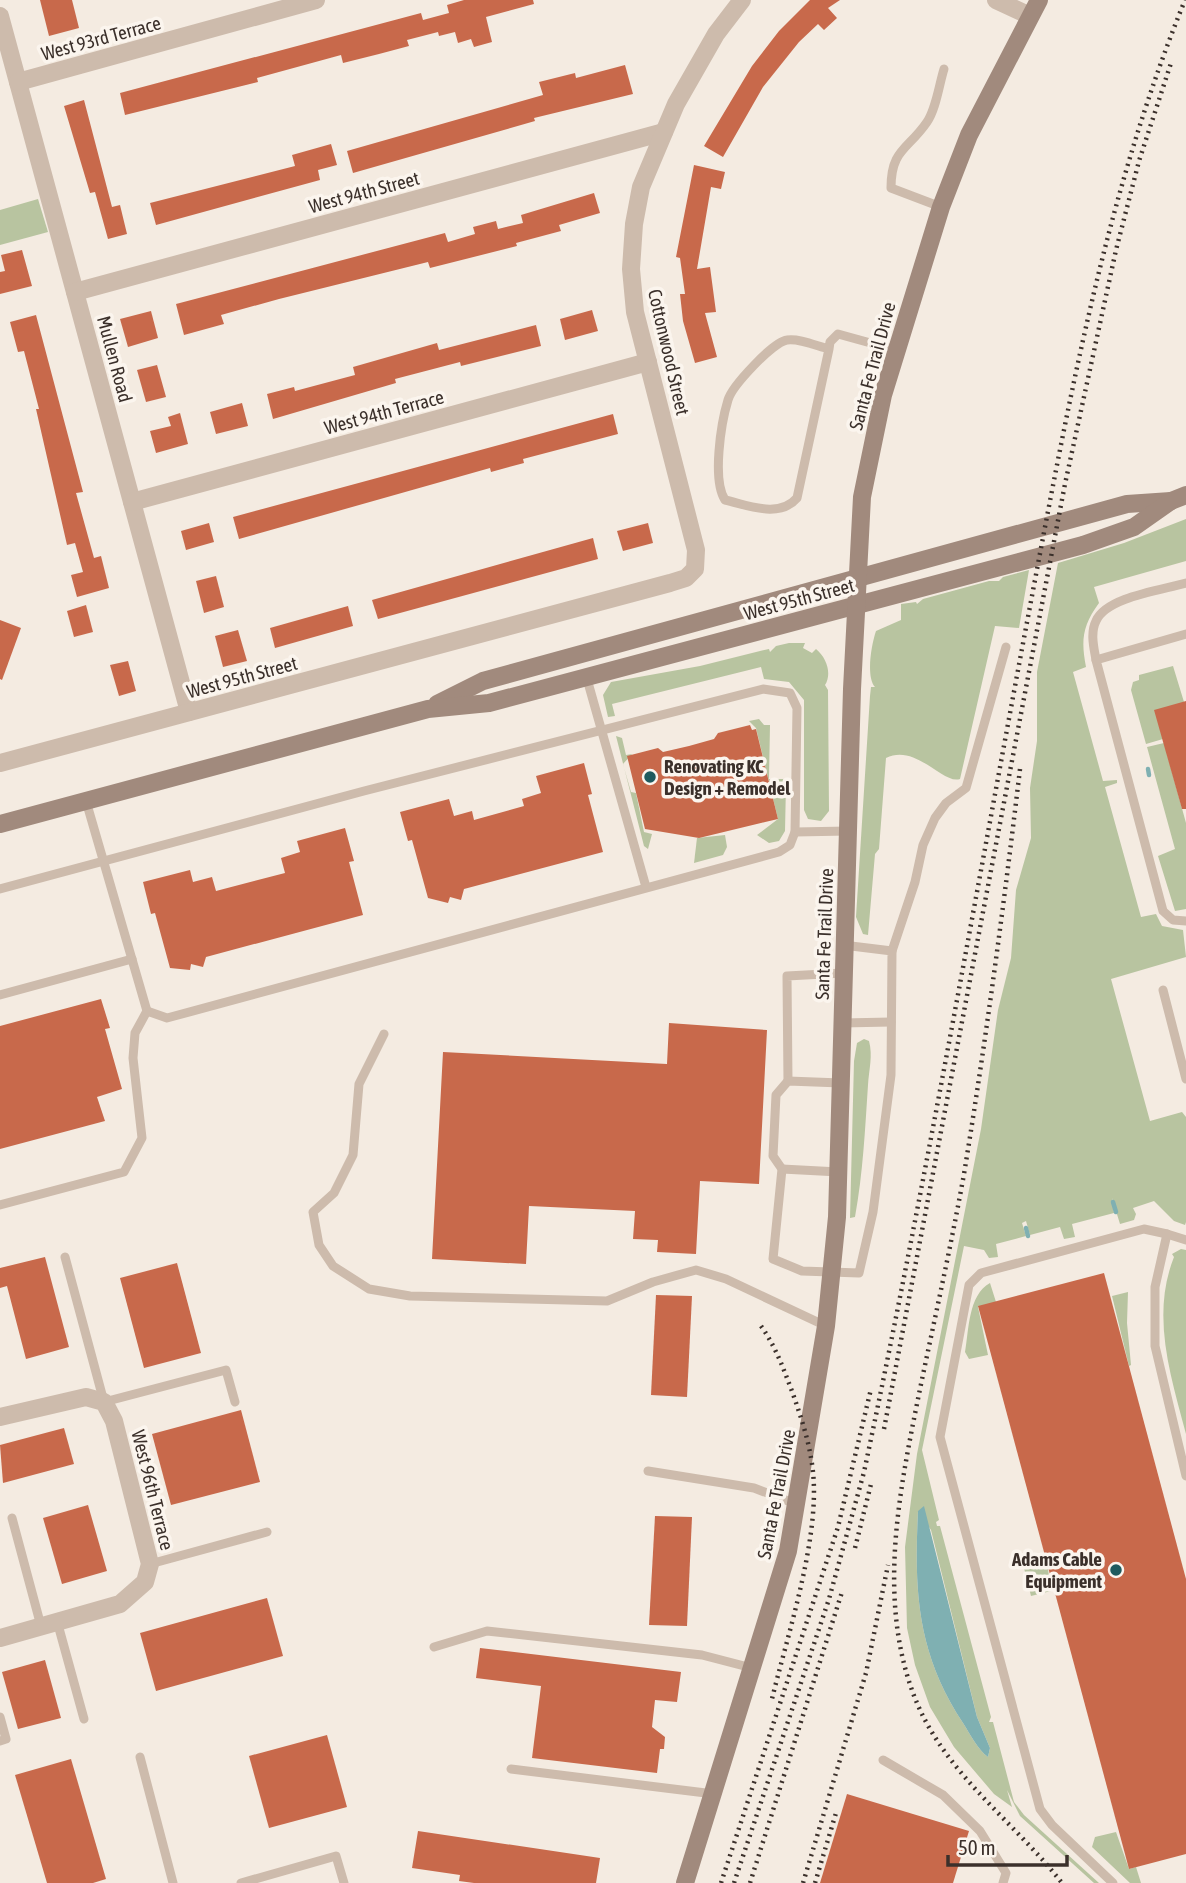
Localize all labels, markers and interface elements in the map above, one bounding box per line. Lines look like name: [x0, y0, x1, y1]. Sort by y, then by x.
street label: West 93rd Terrace: [39, 11, 163, 65]
street label: West 94th Street: [306, 167, 422, 217]
street label: Cottonwood Street: [644, 287, 694, 417]
street label: Santa Fe Trail Drive: [844, 300, 900, 432]
street label: Mullen Road: [93, 313, 137, 405]
street label: West 94th Terrace: [322, 385, 446, 439]
street label: West 95th Street: [741, 574, 857, 624]
street label: West 95th Street: [184, 652, 300, 702]
place label: Renovating KC Design + Remodel: [664, 755, 791, 799]
marker: Renovating KC Design + Remodel: [642, 769, 658, 785]
street label: Santa Fe Trail Drive: [811, 868, 837, 1000]
street label: Santa Fe Trail Drive: [753, 1427, 799, 1561]
street label: West 96th Terrace: [127, 1428, 179, 1552]
place label: Adams Cable Equipment: [1011, 1548, 1103, 1592]
marker: Adams Cable Equipment: [1108, 1562, 1124, 1578]
scale bar: [948, 1824, 1067, 1868]
text: 50 m: [958, 1835, 996, 1859]

